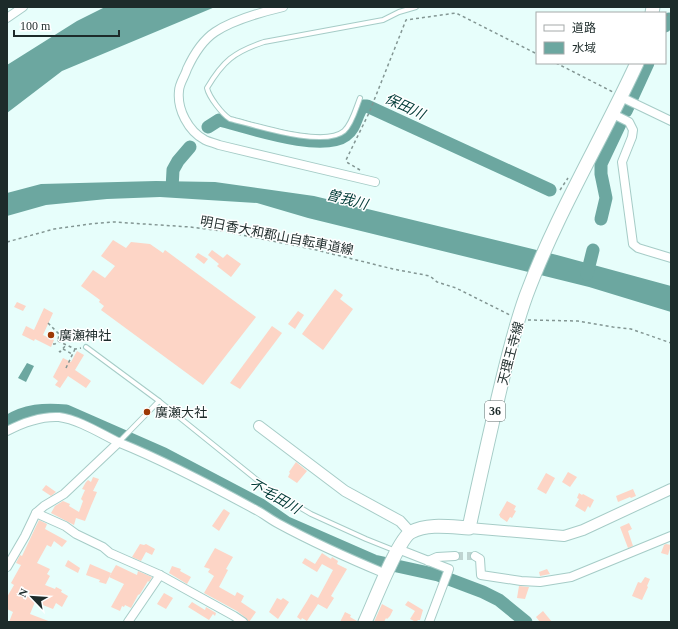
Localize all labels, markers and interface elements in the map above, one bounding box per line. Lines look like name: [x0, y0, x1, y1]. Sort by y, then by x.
scale bar: [14, 12, 119, 38]
legend: [536, 12, 666, 64]
text: 100 m: [20, 19, 51, 33]
text: 道路: [572, 21, 596, 35]
text: 水域: [572, 41, 596, 55]
water label: 保田川: [383, 91, 429, 123]
water label: 曽我川: [325, 187, 371, 213]
street label: 明日香大和郡山自転車道線: [199, 213, 355, 258]
street label: 天理王寺線: [495, 320, 526, 386]
place label: 廣瀬神社: [59, 328, 111, 343]
marker: 廣瀬神社: [46, 330, 56, 340]
road number: 36: [485, 401, 505, 421]
place label: 廣瀬大社: [155, 405, 207, 420]
marker: 廣瀬大社: [142, 407, 152, 417]
water label: 不毛田川: [247, 476, 304, 518]
north arrow: [12, 577, 52, 617]
text: N: [16, 587, 30, 599]

